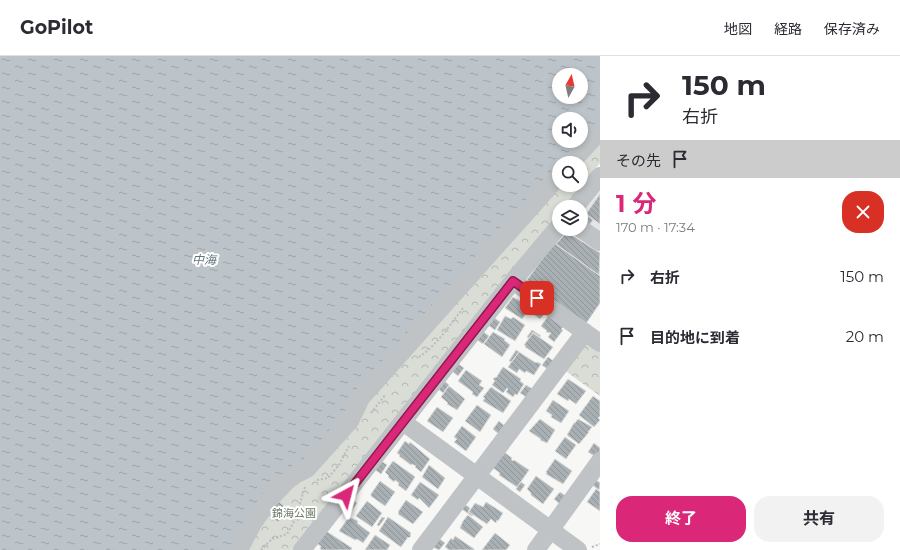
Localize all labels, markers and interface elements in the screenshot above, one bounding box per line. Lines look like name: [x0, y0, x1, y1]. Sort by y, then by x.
text: GoPilot: [20, 16, 93, 39]
text: 地図: [724, 20, 752, 38]
text: 経路: [774, 20, 802, 38]
text: 保存済み: [824, 20, 880, 38]
north arrow: [552, 68, 588, 104]
map controls: [552, 68, 588, 236]
text: 150 m: [682, 68, 766, 102]
icon: right: [616, 72, 668, 124]
text: 右折: [682, 106, 718, 128]
button: sound: [552, 112, 588, 148]
icon: arrive: [669, 148, 691, 170]
text: その先: [616, 151, 661, 170]
button: search: [552, 156, 588, 192]
text: 1 分: [616, 189, 656, 218]
button: close: [842, 191, 884, 233]
button: layers: [552, 200, 588, 236]
text: 170 m · 17:34: [616, 219, 695, 235]
water label: 中海: [192, 252, 218, 267]
icon: right: [616, 265, 638, 287]
text: 150 m: [840, 267, 884, 286]
text: 右折: [650, 268, 680, 287]
pin: [520, 281, 554, 315]
icon: arrive: [526, 287, 548, 309]
icon: arrive: [616, 325, 638, 347]
text: 20 m: [846, 327, 884, 346]
text: 目的地に到着: [650, 328, 740, 347]
position arrow: [325, 474, 367, 516]
button: 終了: [616, 496, 746, 542]
button: 共有: [754, 496, 884, 542]
park label: 錦海公園: [272, 506, 316, 520]

